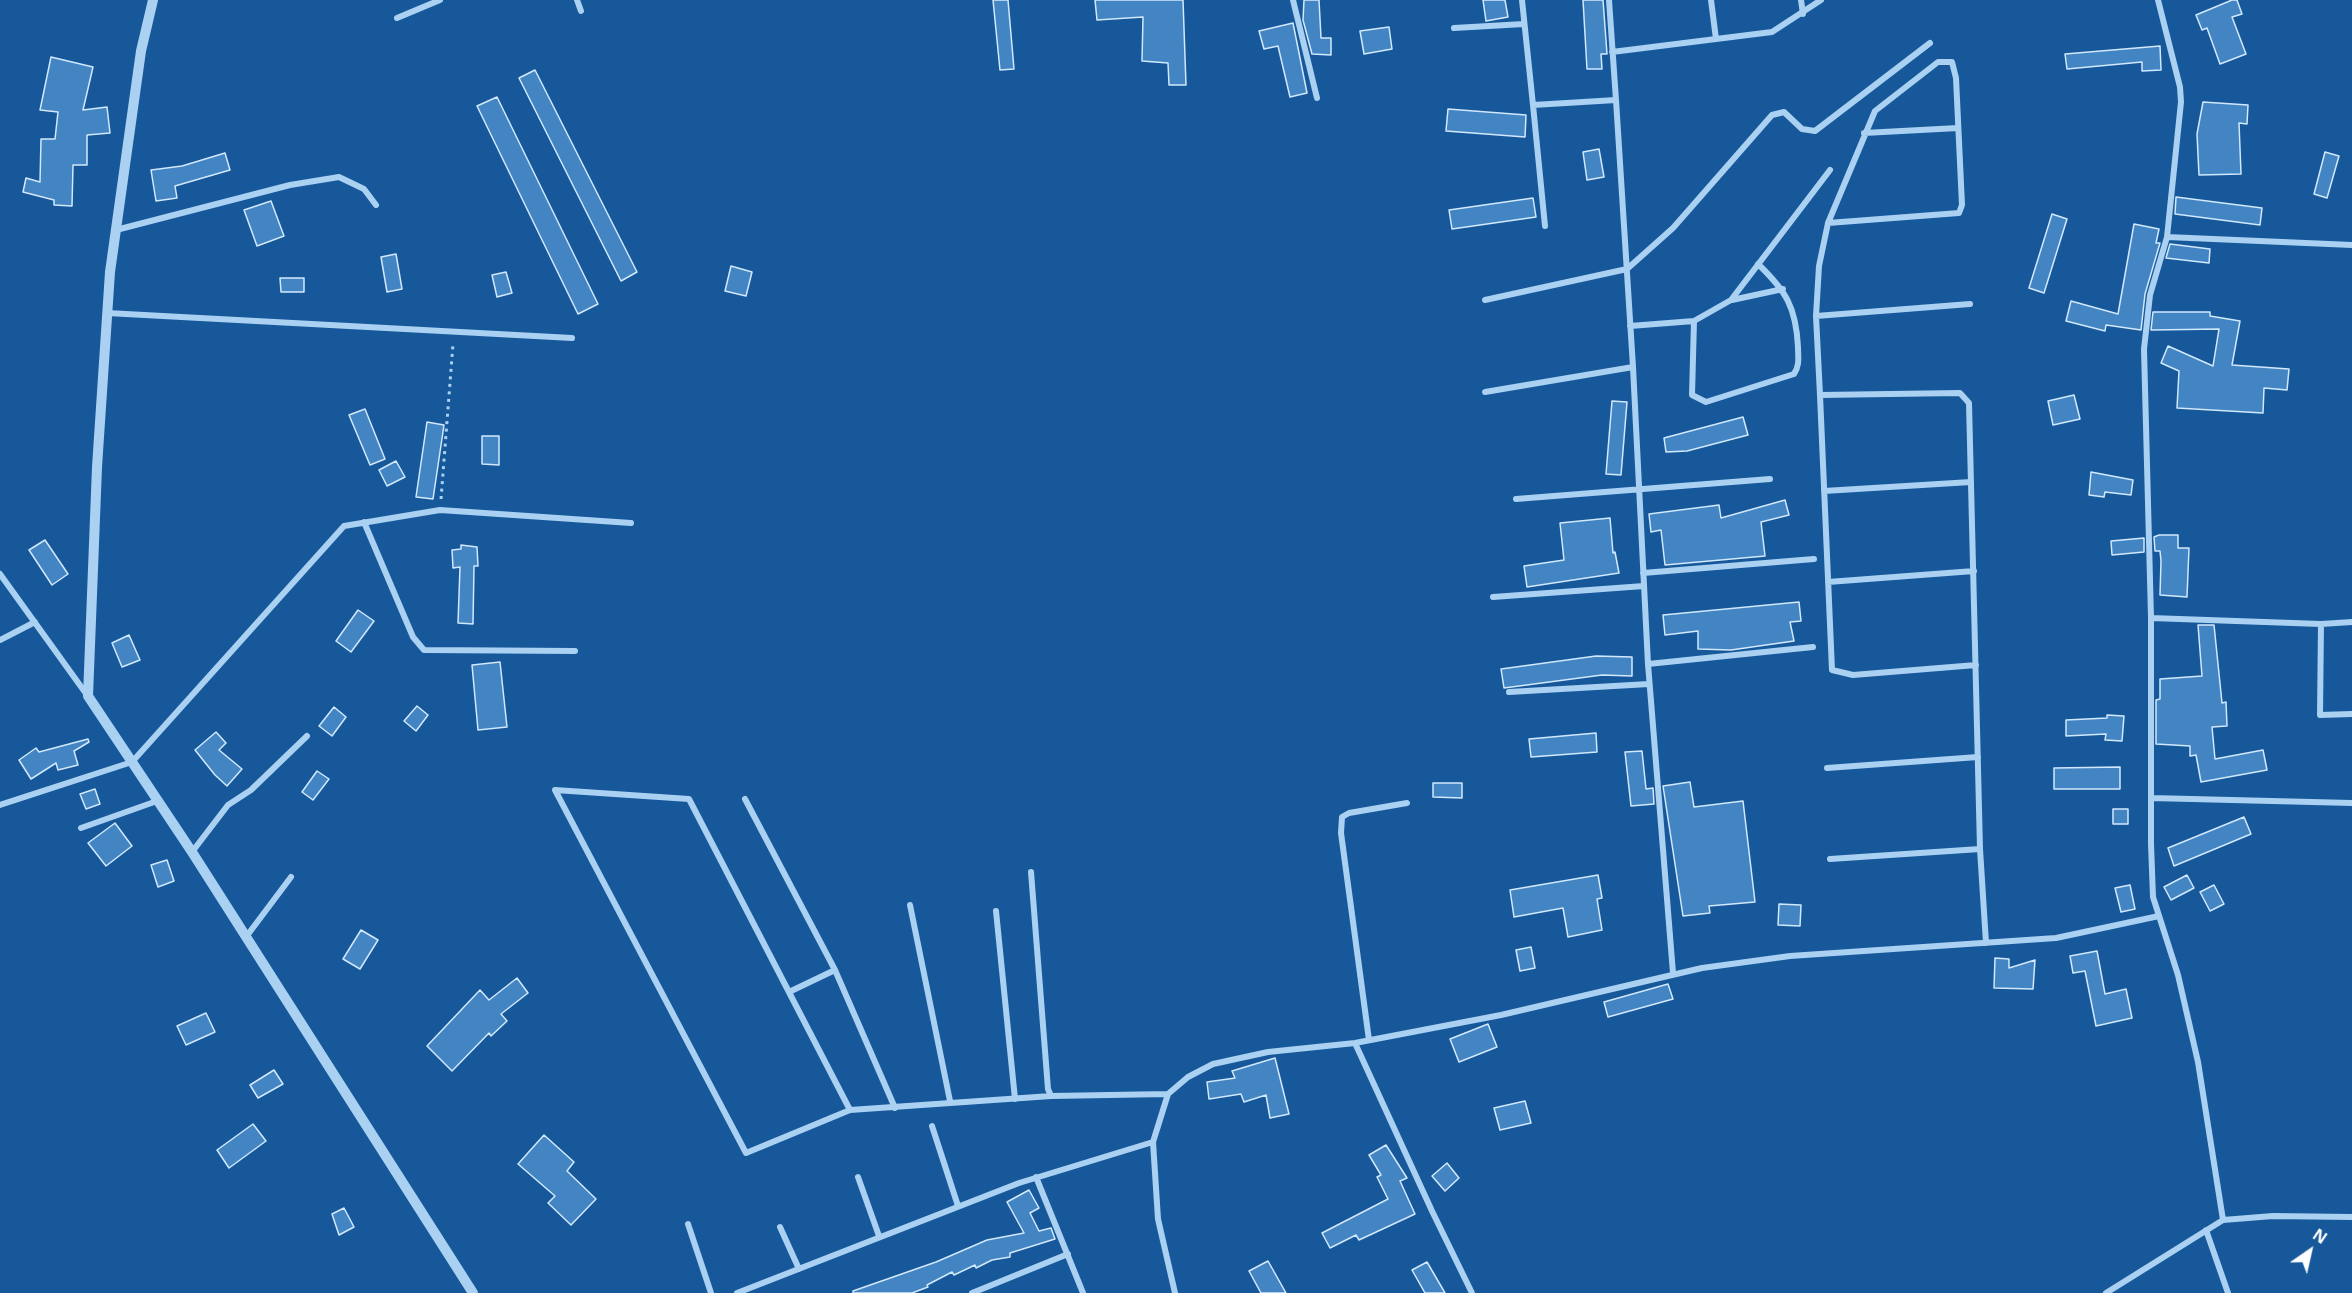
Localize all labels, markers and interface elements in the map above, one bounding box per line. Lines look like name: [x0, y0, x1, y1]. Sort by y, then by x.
north arrow: [2280, 1221, 2340, 1281]
text: N: [2309, 1223, 2332, 1249]

